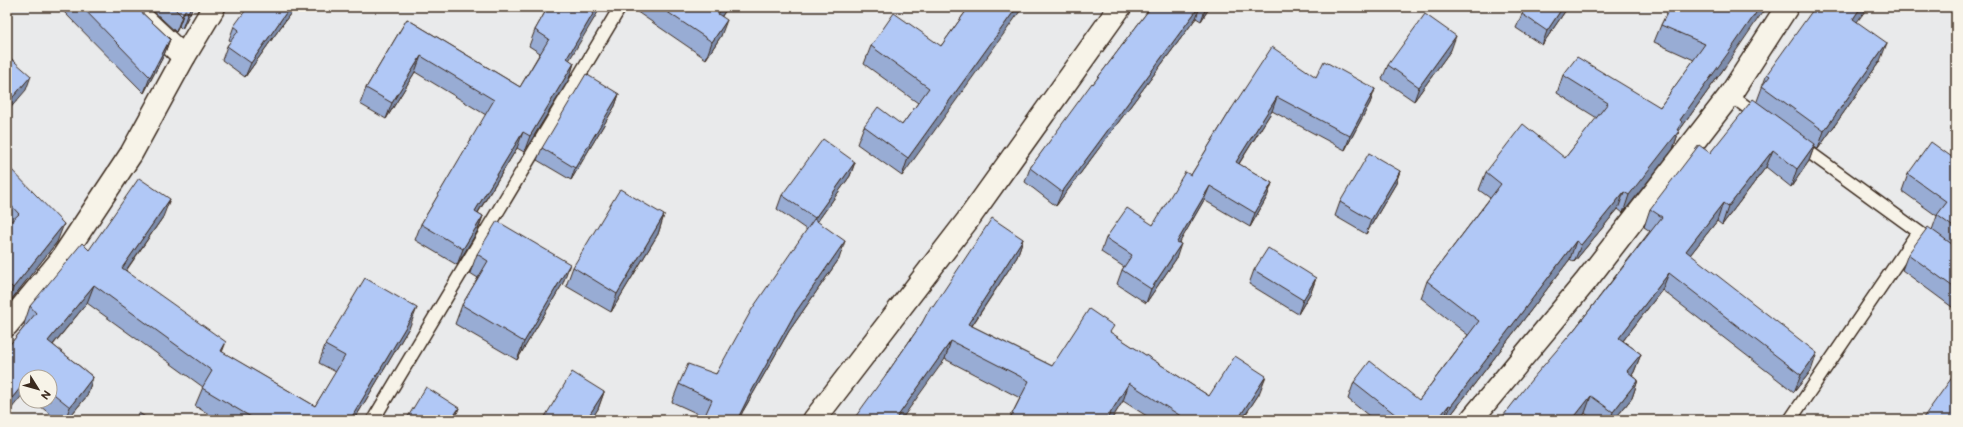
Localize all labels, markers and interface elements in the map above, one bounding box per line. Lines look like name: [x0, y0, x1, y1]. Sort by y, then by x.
north arrow: [18, 369, 58, 409]
text: N: [38, 388, 53, 402]

